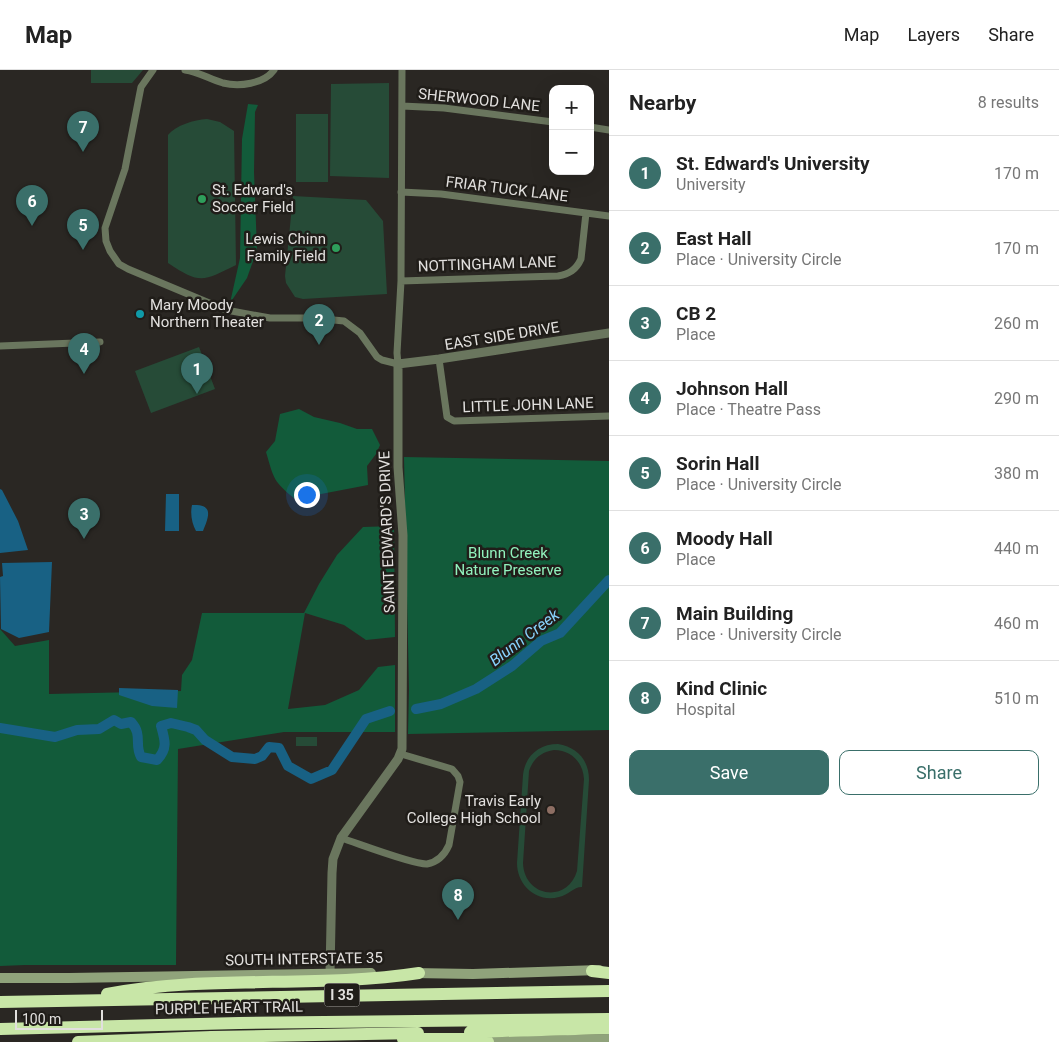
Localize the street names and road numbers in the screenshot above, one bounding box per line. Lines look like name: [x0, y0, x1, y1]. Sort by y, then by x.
street label: SHERWOOD LANE: [417, 85, 541, 115]
street label: FRIAR TUCK LANE: [445, 173, 570, 205]
street label: NOTTINGHAM LANE: [417, 253, 557, 275]
street label: EAST SIDE DRIVE: [443, 318, 561, 354]
street label: LITTLE JOHN LANE: [462, 394, 594, 416]
street label: SAINT EDWARD'S DRIVE: [375, 450, 399, 613]
street label: SOUTH INTERSTATE 35: [225, 949, 383, 969]
road number: I 35: [324, 984, 360, 1006]
street label: PURPLE HEART TRAIL: [155, 998, 303, 1018]

